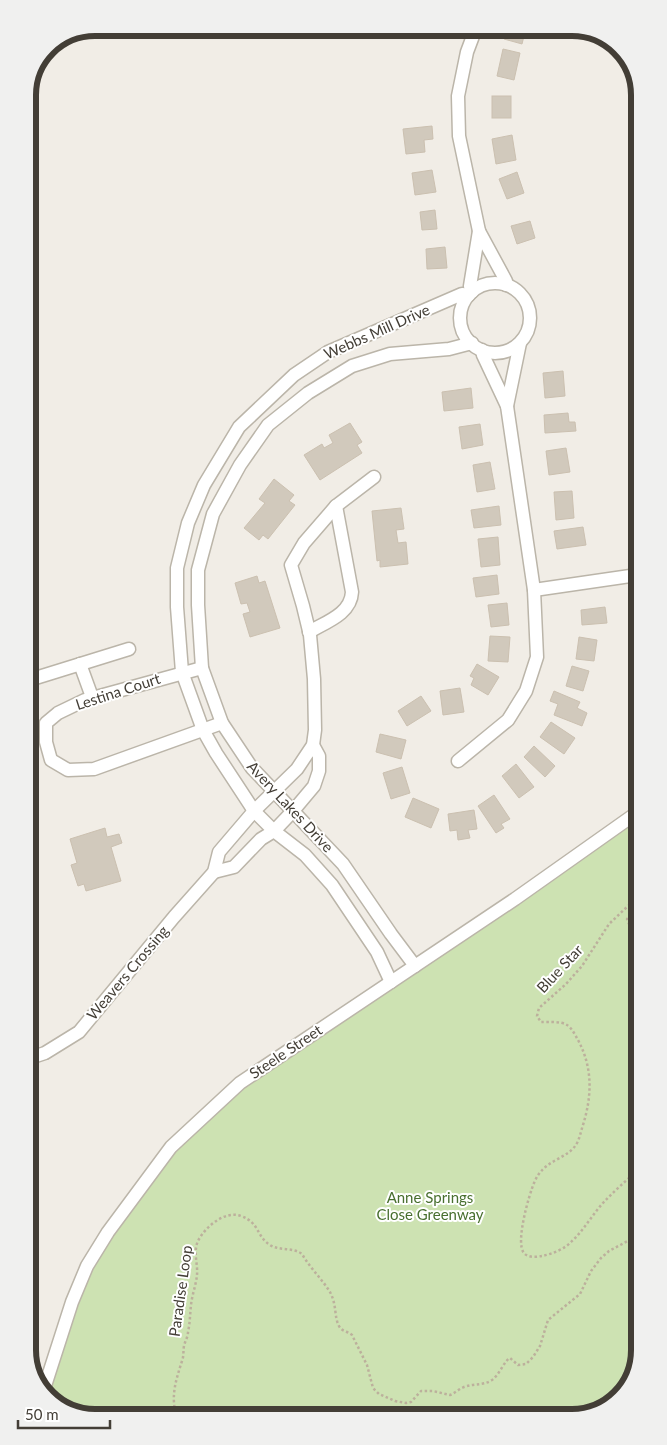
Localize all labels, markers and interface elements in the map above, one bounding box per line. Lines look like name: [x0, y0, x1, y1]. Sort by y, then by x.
street label: Webbs Mill Drive: [321, 300, 432, 362]
street label: Lestina Court: [73, 669, 163, 713]
street label: Avery Lakes Drive: [244, 757, 338, 856]
street label: Weavers Crossing: [83, 921, 172, 1023]
street label: Blue Star: [532, 940, 586, 996]
street label: Steele Street: [246, 1020, 326, 1082]
park label: Anne Springs Close Greenway: [376, 1188, 484, 1223]
street label: Paradise Loop: [165, 1244, 195, 1338]
scale bar: [18, 1398, 110, 1430]
text: 50 m: [25, 1405, 59, 1423]

